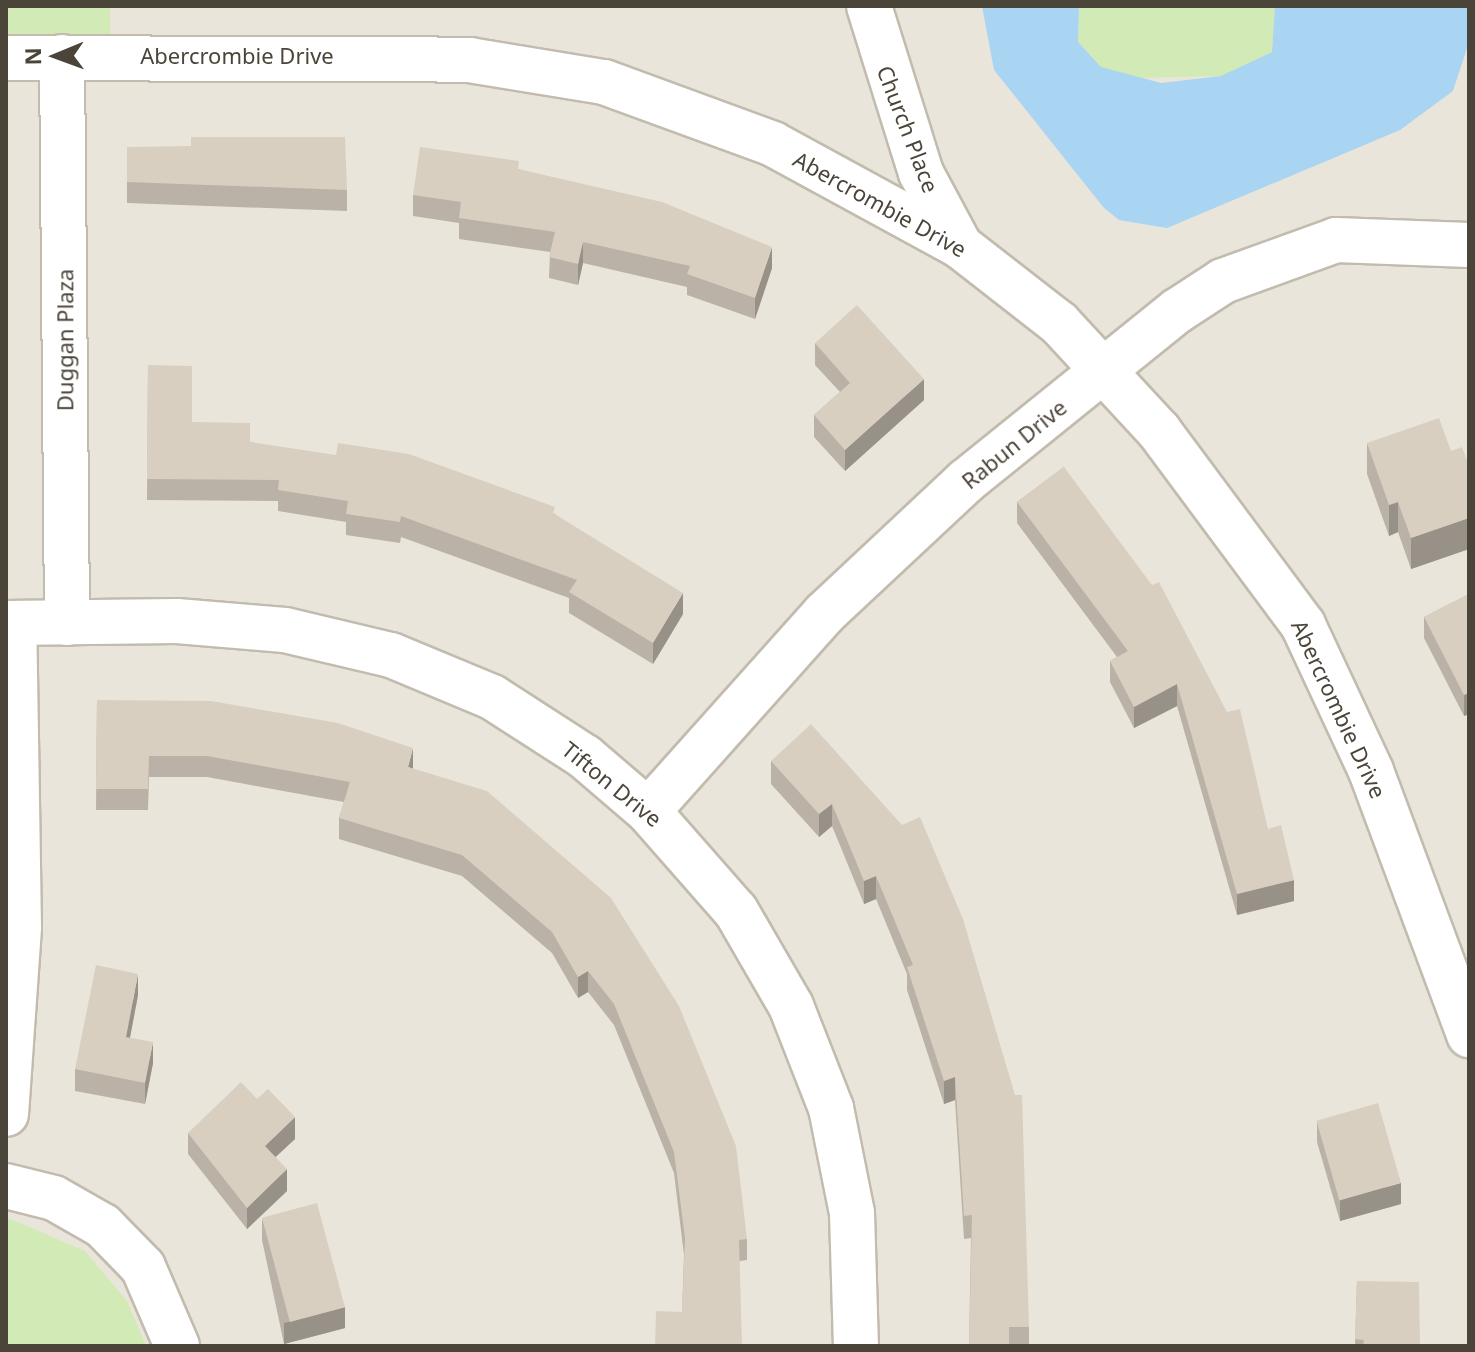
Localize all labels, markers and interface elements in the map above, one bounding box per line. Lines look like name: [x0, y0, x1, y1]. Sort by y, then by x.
north arrow: [16, 16, 96, 96]
street label: Abercrombie Drive: [140, 43, 334, 69]
text: N: [17, 47, 47, 66]
street label: Church Place: [872, 62, 944, 196]
street label: Abercrombie Drive: [789, 146, 971, 262]
street label: Duggan Plaza: [52, 269, 78, 411]
street label: Rabun Drive: [956, 394, 1072, 494]
street label: Abercrombie Drive: [1286, 616, 1392, 802]
street label: Tifton Drive: [557, 736, 667, 832]

